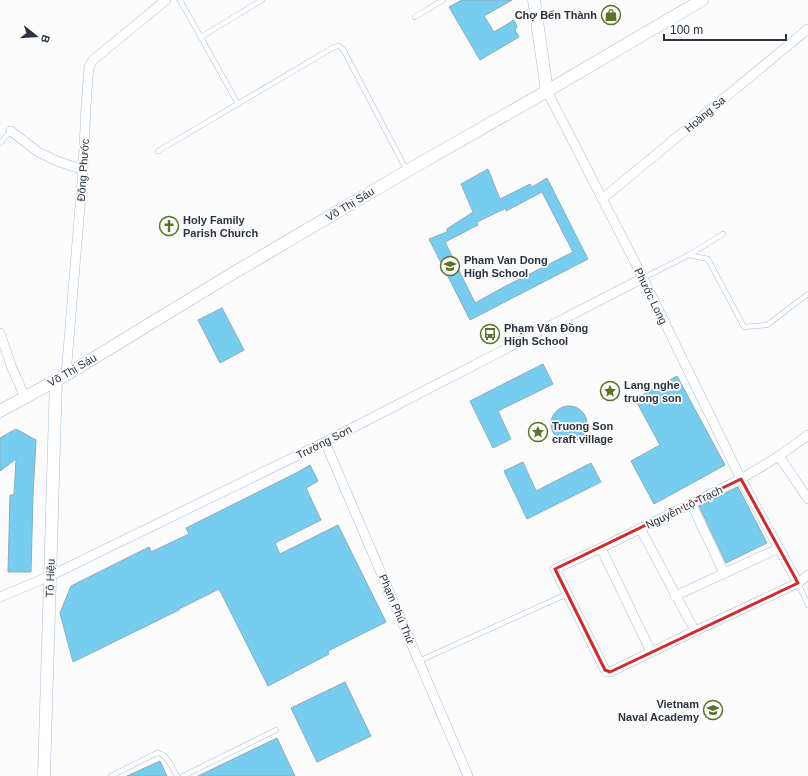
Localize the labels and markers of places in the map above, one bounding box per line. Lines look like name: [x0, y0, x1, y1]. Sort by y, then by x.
shop icon: Chợ Bến Thành: [600, 4, 622, 26]
place label: Chợ Bến Thành: [515, 9, 597, 22]
place label: Holy Family Parish Church: [183, 214, 258, 239]
church icon: Holy Family Parish Church: [158, 215, 180, 237]
place label: Pham Van Dong High School: [464, 254, 548, 279]
school or university icon: Pham Van Dong High School: [439, 255, 461, 277]
place label: Phạm Văn Đồng High School: [504, 322, 588, 347]
bus stop icon: Phạm Văn Đồng High School: [479, 323, 501, 345]
place label: Lang nghe truong son: [624, 379, 682, 404]
place icon: Lang nghe truong son: [599, 380, 621, 402]
place label: Truong Son craft village: [552, 420, 613, 445]
place icon: Truong Son craft village: [527, 421, 549, 443]
place label: Vietnam Naval Academy: [618, 698, 700, 723]
school or university icon: Vietnam Naval Academy: [702, 699, 724, 721]

